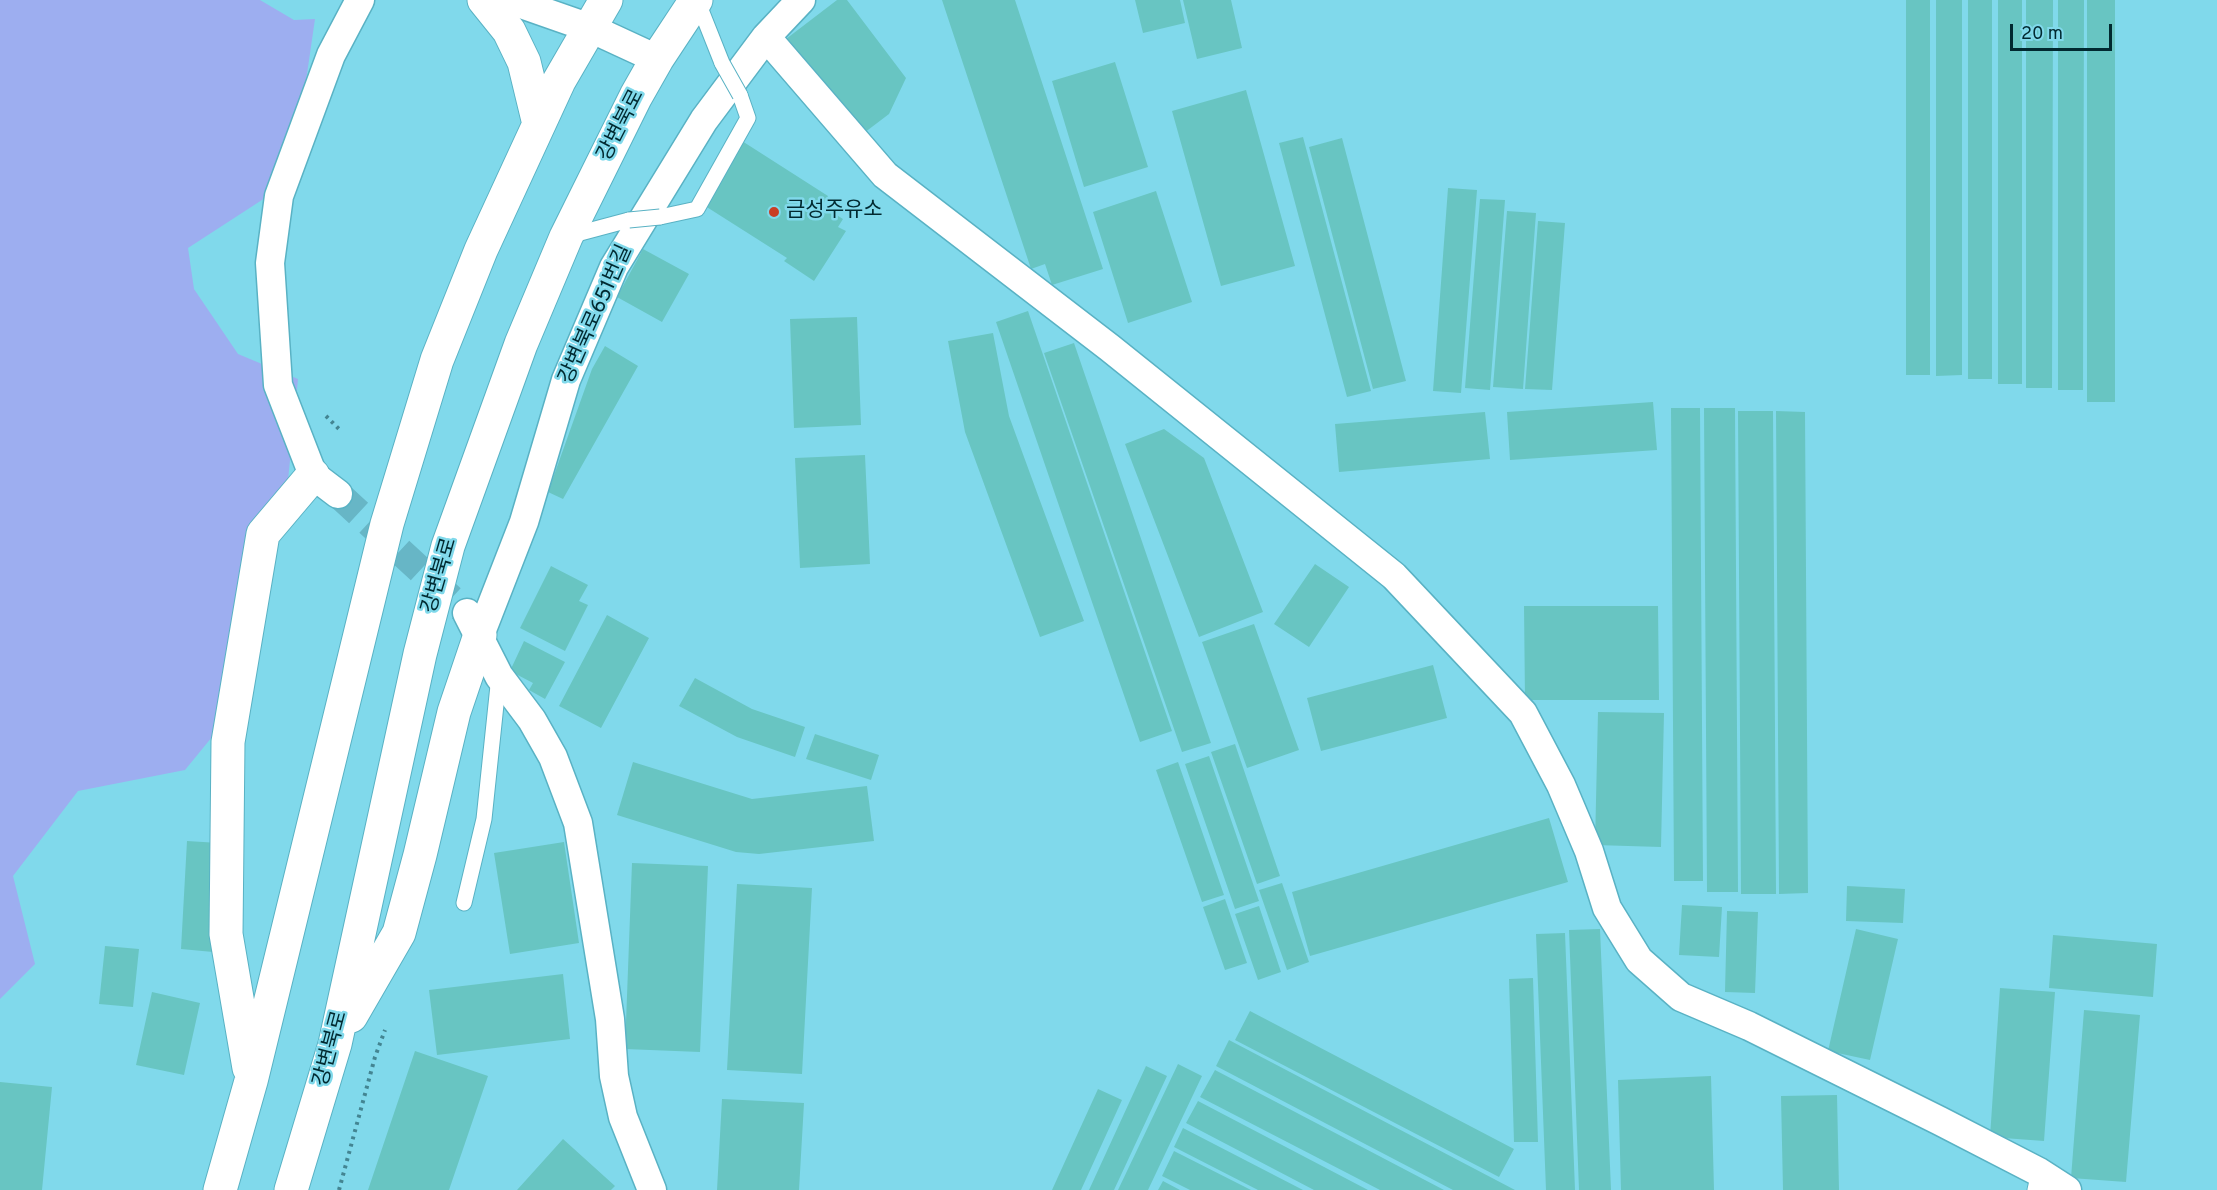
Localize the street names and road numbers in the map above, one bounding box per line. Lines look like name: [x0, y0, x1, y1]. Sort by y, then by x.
street label: 강변북로: [593, 86, 651, 166]
street label: 강변북로651번길: [555, 242, 639, 388]
street label: 강변북로: [418, 535, 464, 617]
street label: 강변북로: [310, 1008, 354, 1090]

